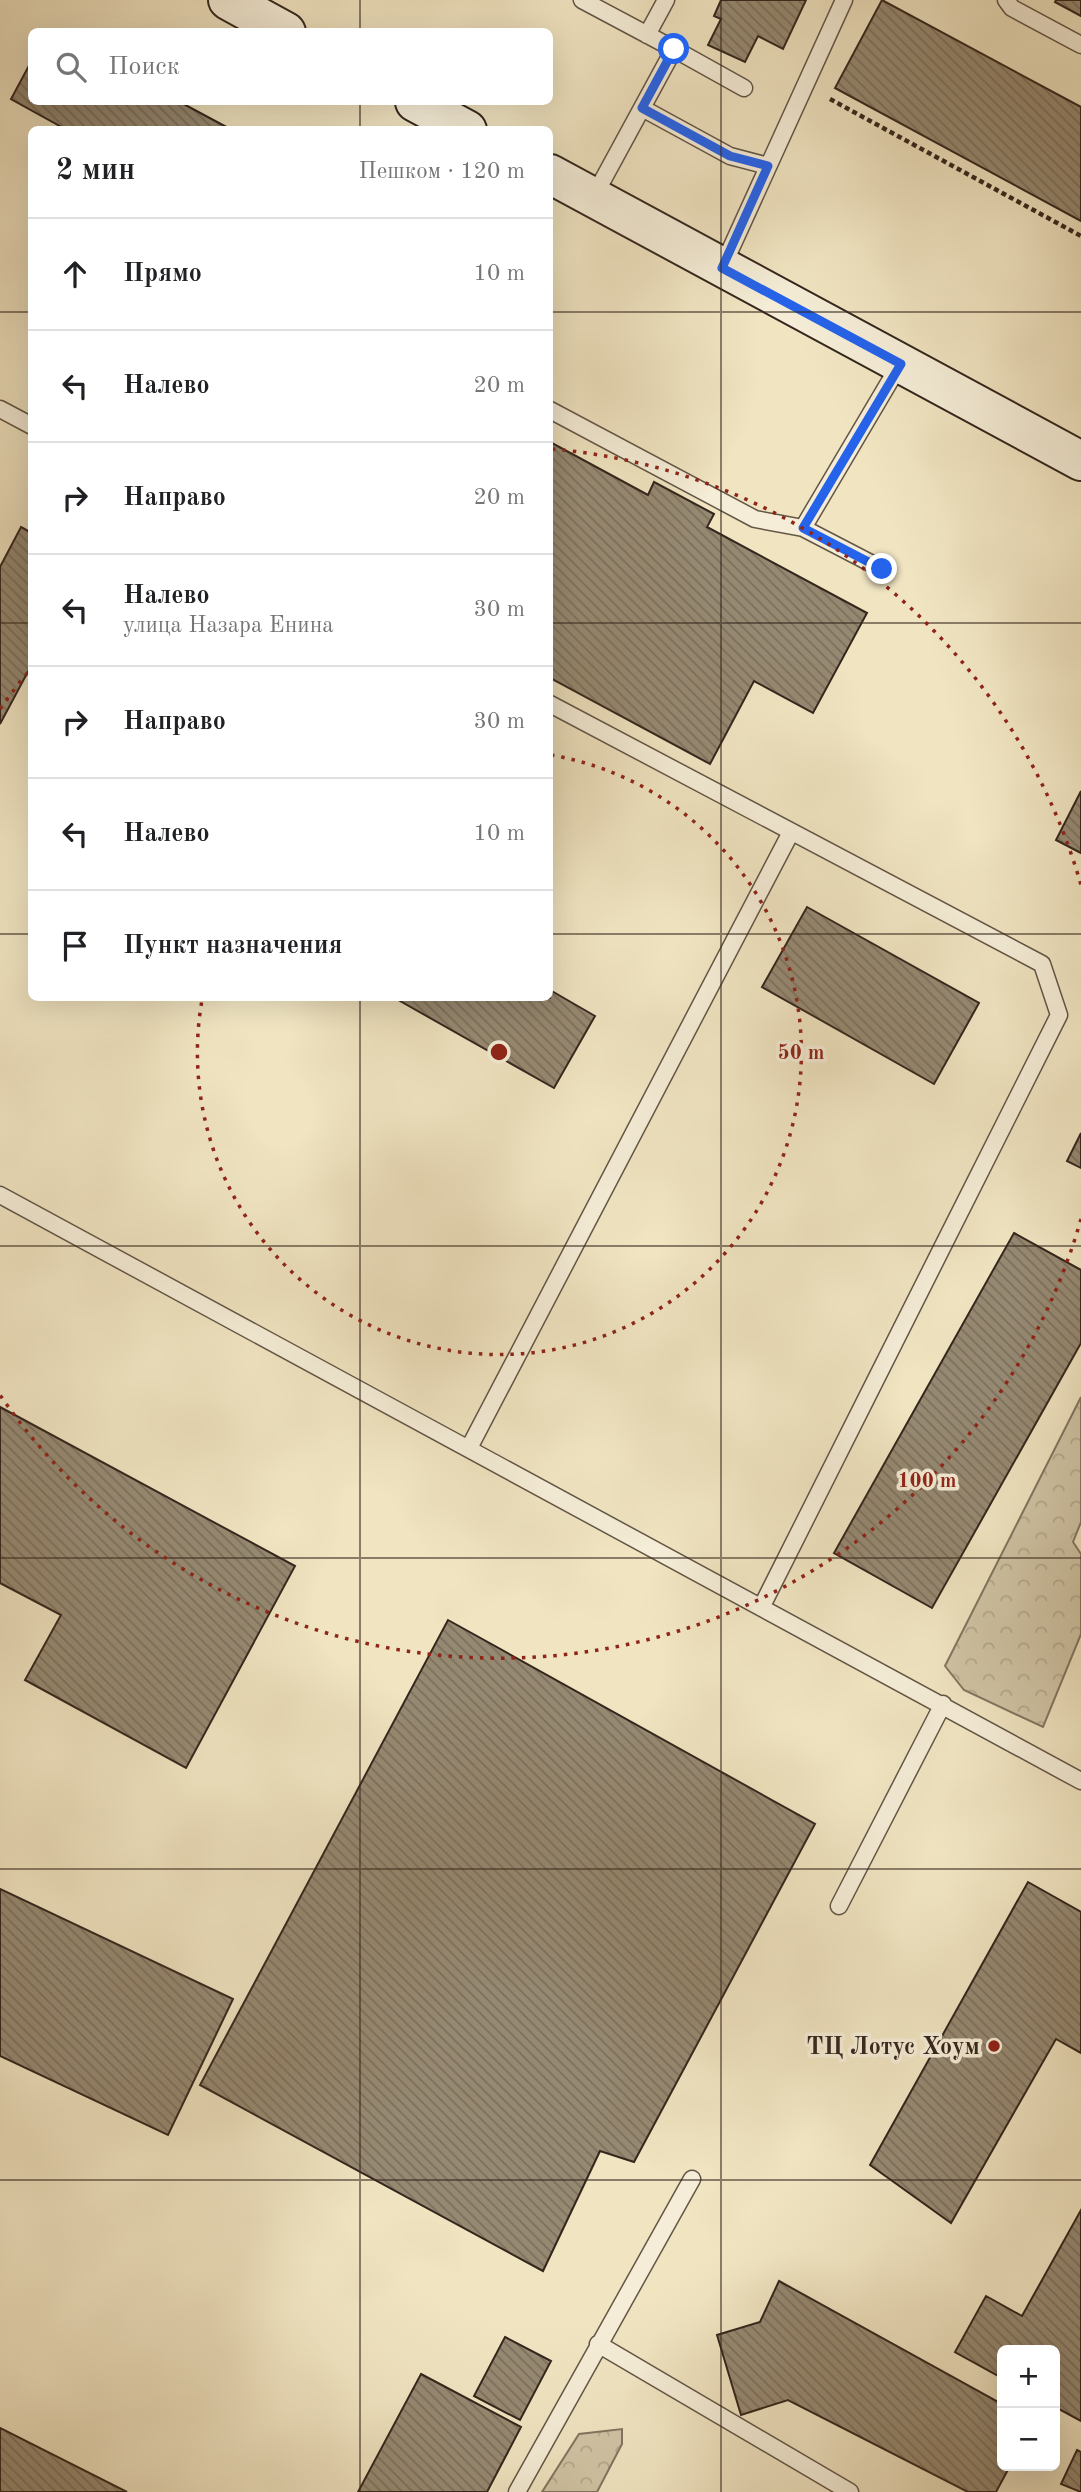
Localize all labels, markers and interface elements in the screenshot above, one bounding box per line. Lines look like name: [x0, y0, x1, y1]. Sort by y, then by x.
search box: [28, 28, 553, 105]
route start: [658, 33, 689, 64]
icon: search: [52, 48, 90, 86]
text: Поиск: [108, 54, 180, 80]
text: 2 мин: [56, 156, 135, 186]
text: Пешком · 120 m: [359, 160, 525, 183]
icon: ahead: [56, 255, 94, 293]
text: Прямо: [123, 261, 202, 287]
text: 10 m: [474, 262, 525, 285]
icon: left: [56, 367, 94, 405]
text: Налево: [123, 373, 210, 399]
text: 20 m: [474, 374, 525, 397]
icon: right: [56, 479, 94, 517]
text: Направо: [123, 485, 226, 511]
text: 20 m: [474, 486, 525, 509]
route end: [866, 553, 897, 584]
text: Налево: [123, 583, 210, 609]
icon: left: [56, 591, 94, 629]
text: 30 m: [474, 598, 525, 621]
text: улица Назара Енина: [123, 614, 334, 637]
icon: right: [56, 703, 94, 741]
text: Направо: [123, 709, 226, 735]
text: 30 m: [474, 710, 525, 733]
icon: left: [56, 815, 94, 853]
text: Налево: [123, 821, 210, 847]
text: 10 m: [474, 822, 525, 845]
icon: arrive: [56, 927, 94, 965]
text: Пункт назначения: [123, 933, 342, 959]
centre of rings: [487, 1040, 511, 1064]
text: 50 m: [777, 1043, 825, 1064]
text: 100 m: [897, 1471, 957, 1492]
place label: ТЦ Лотус Хоум: [806, 2036, 980, 2060]
marker: ТЦ Лотус Хоум: [986, 2038, 1002, 2054]
map controls: [997, 2345, 1060, 2471]
button: +: [997, 2345, 1060, 2408]
button: −: [997, 2408, 1060, 2471]

